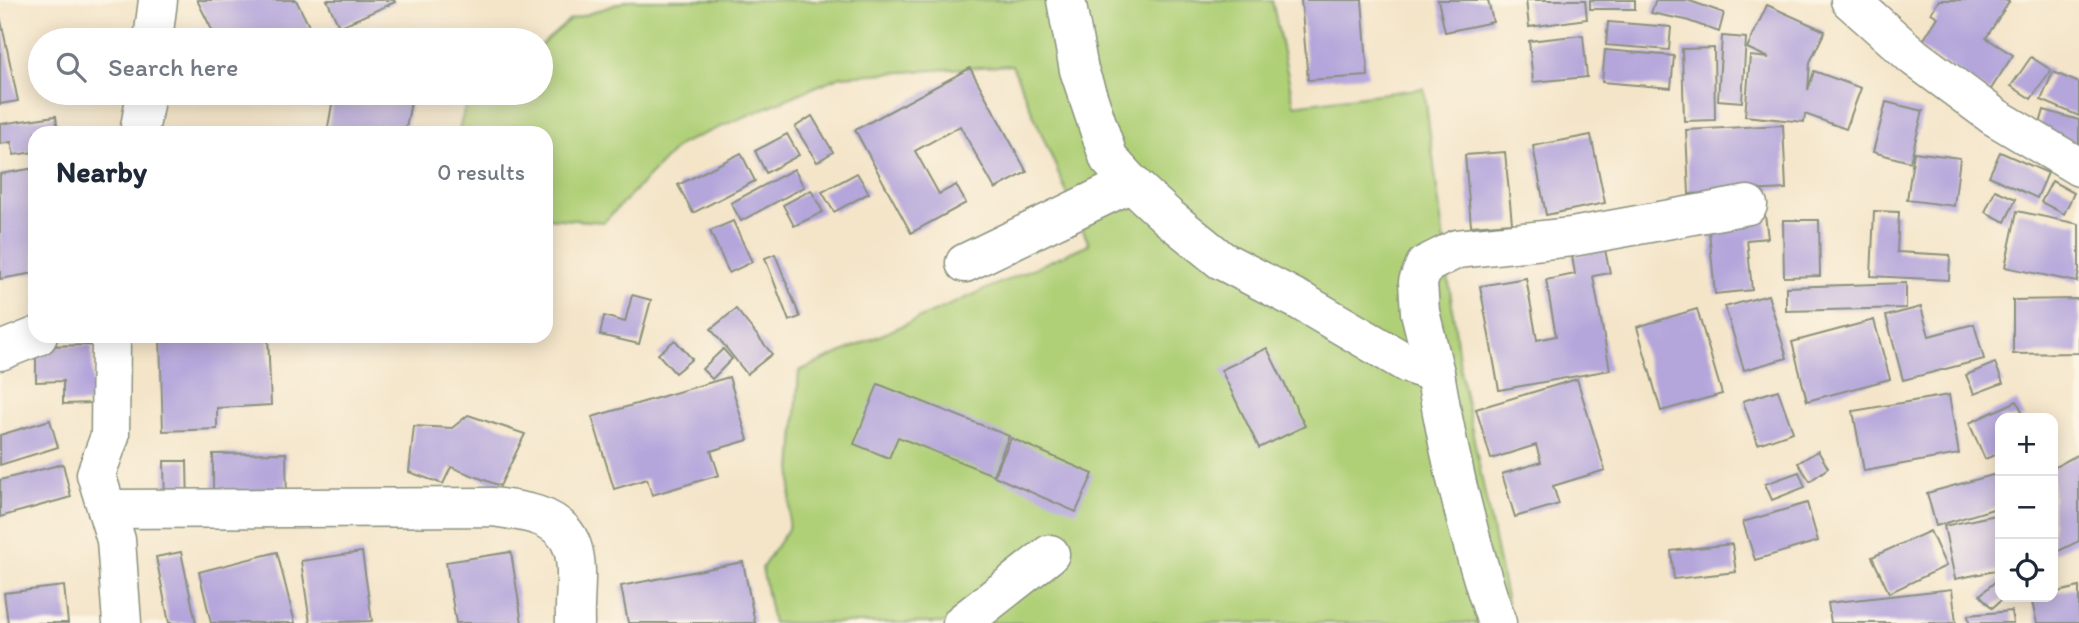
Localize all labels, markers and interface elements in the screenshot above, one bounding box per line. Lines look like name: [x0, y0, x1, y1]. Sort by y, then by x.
search box: [28, 28, 553, 105]
icon: search: [52, 48, 90, 86]
text: Search here: [108, 51, 238, 83]
text: Nearby: [56, 153, 147, 190]
text: 0 results: [437, 158, 525, 186]
map controls: [1995, 413, 2058, 602]
button: +: [1995, 413, 2058, 476]
button: −: [1995, 476, 2058, 539]
button: locate: [1995, 539, 2058, 602]

